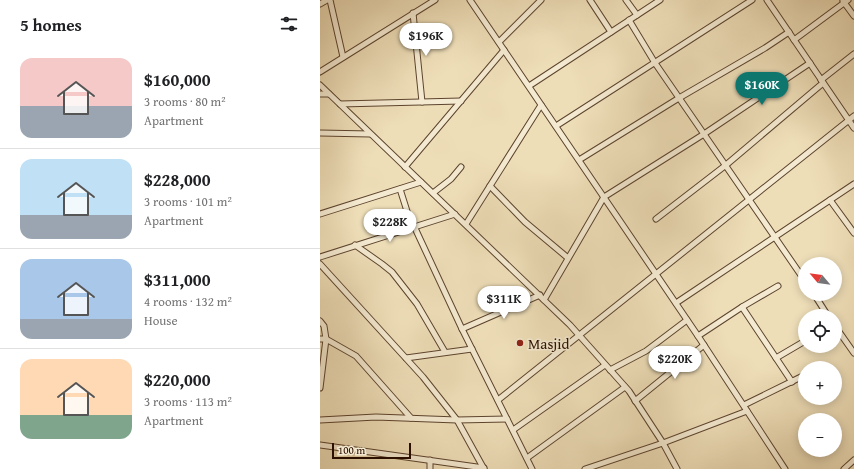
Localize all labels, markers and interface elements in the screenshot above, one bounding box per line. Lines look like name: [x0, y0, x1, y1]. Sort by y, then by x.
text: 5 homes: [20, 12, 82, 37]
icon: filters: [278, 13, 300, 35]
pin: $196K: [398, 23, 454, 57]
text: $196K: [408, 26, 444, 45]
text: $160,000: [144, 67, 210, 92]
pin: $160K: [734, 72, 790, 106]
icon: home: [52, 74, 100, 122]
text: $160K: [744, 75, 780, 94]
text: 3 rooms · 80 m²: [144, 92, 226, 111]
text: Apartment: [144, 111, 204, 130]
text: $228,000: [144, 167, 210, 192]
icon: home: [52, 175, 100, 223]
text: 3 rooms · 101 m²: [144, 192, 232, 211]
pin: $228K: [362, 209, 418, 243]
text: Apartment: [144, 211, 204, 230]
text: $228K: [372, 212, 408, 231]
north arrow: [798, 257, 842, 301]
map controls: [798, 257, 842, 457]
text: $311,000: [144, 267, 210, 292]
icon: home: [52, 275, 100, 323]
pin: $311K: [476, 286, 532, 320]
text: $311K: [486, 289, 522, 308]
text: 4 rooms · 132 m²: [144, 292, 232, 311]
button: locate: [798, 309, 842, 353]
text: House: [144, 311, 178, 330]
place label: Masjid: [528, 333, 570, 354]
marker: Masjid: [515, 338, 525, 348]
pin: $220K: [647, 346, 703, 380]
text: $220K: [657, 349, 693, 368]
button: +: [798, 361, 842, 405]
text: $220,000: [144, 367, 210, 392]
icon: home: [52, 375, 100, 423]
text: 3 rooms · 113 m²: [144, 392, 232, 411]
text: Apartment: [144, 411, 204, 430]
button: −: [798, 413, 842, 457]
scale bar: [332, 441, 411, 460]
text: 100 m: [338, 442, 365, 458]

